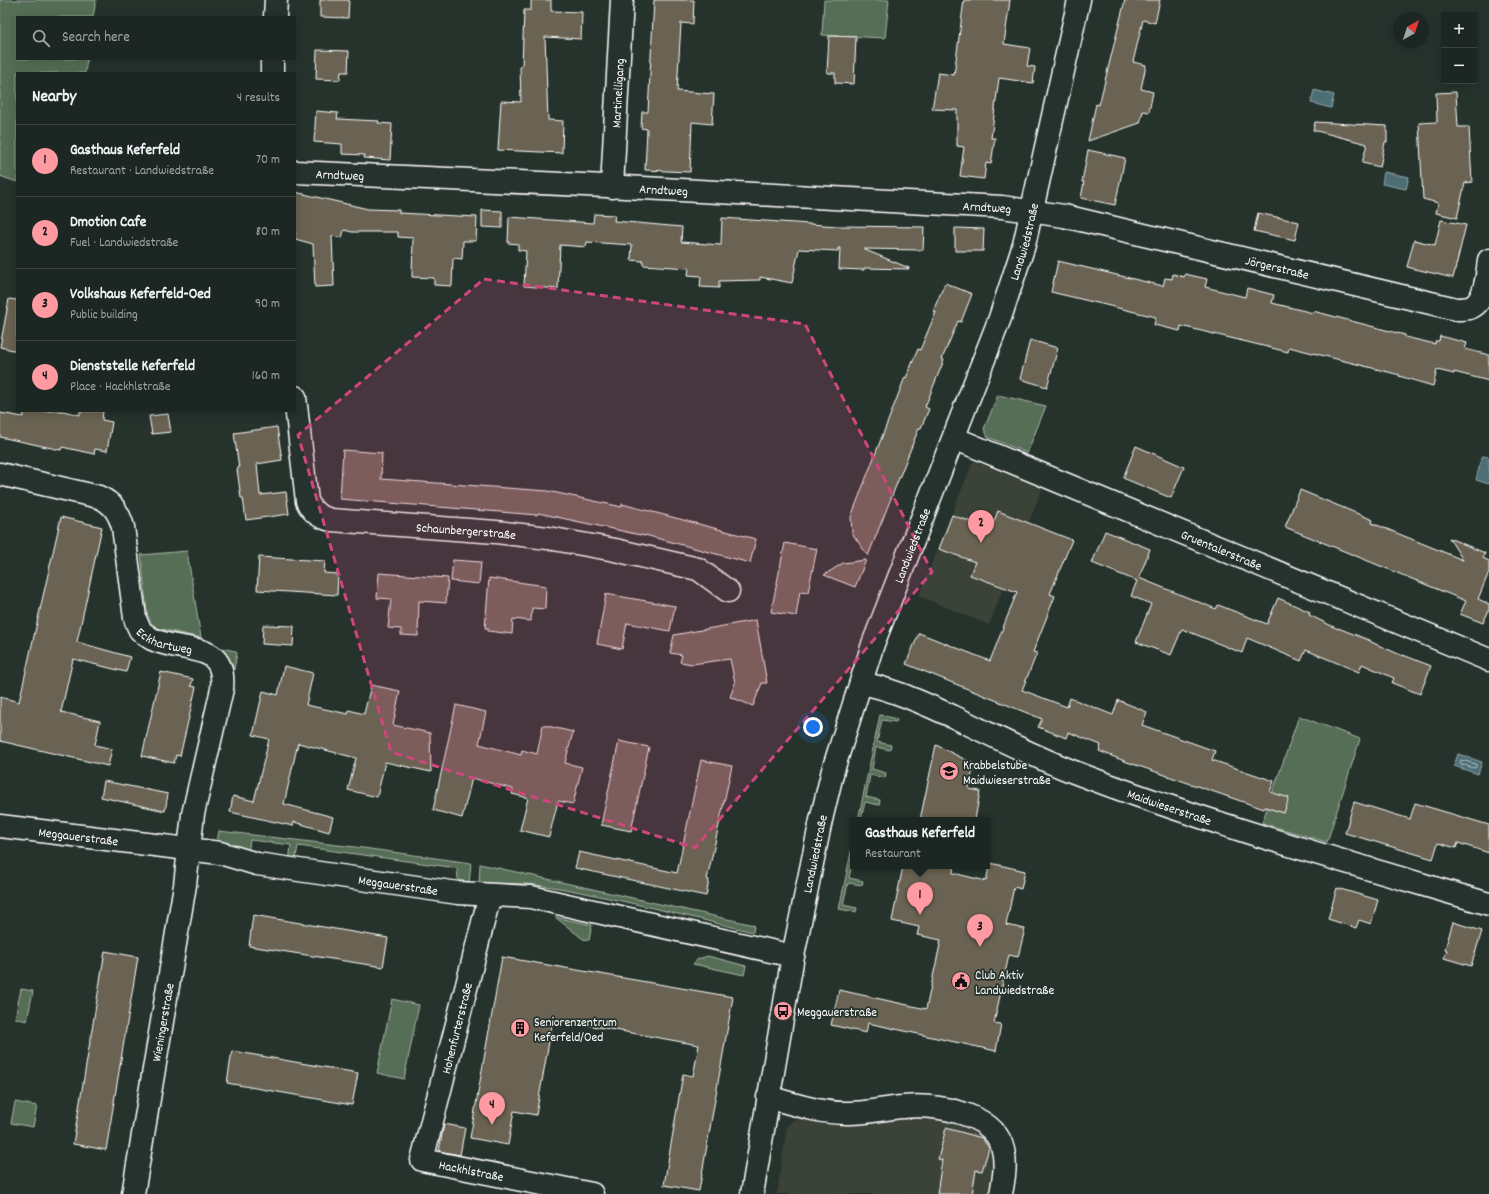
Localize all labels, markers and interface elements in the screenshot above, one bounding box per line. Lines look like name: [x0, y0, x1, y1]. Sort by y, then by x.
north arrow: [1393, 12, 1429, 48]
map controls: [1441, 12, 1477, 84]
button: +: [1441, 12, 1477, 48]
search box: [16, 16, 296, 60]
icon: search: [30, 27, 52, 49]
text: Search here: [62, 27, 130, 49]
button: −: [1441, 48, 1477, 84]
street label: Martinelligang: [608, 58, 631, 129]
text: Nearby: [32, 86, 76, 110]
text: 4 results: [237, 89, 280, 108]
text: Gasthaus Keferfeld: [70, 140, 180, 162]
text: 1: [44, 151, 46, 170]
text: 70 m: [256, 151, 280, 170]
text: Restaurant · Landwiedstraße: [70, 162, 214, 181]
street label: Arndtweg: [315, 166, 365, 187]
street label: Arndtweg: [639, 181, 689, 202]
street label: Arndtweg: [962, 198, 1013, 220]
street label: Landwiedstraße: [1006, 201, 1045, 283]
text: Dmotion Cafe: [70, 212, 146, 234]
text: 2: [42, 223, 48, 242]
text: 80 m: [256, 223, 280, 242]
text: Fuel · Landwiedstraße: [70, 234, 178, 253]
street label: Jörgerstraße: [1243, 252, 1311, 286]
text: Volkshaus Keferfeld-Oed: [70, 284, 211, 306]
text: 3: [42, 295, 48, 314]
text: 90 m: [255, 295, 280, 314]
text: Public building: [70, 306, 138, 325]
text: Dienststelle Keferfeld: [70, 356, 195, 378]
text: 4: [42, 367, 48, 386]
text: 160 m: [252, 367, 280, 386]
text: Place · Hackhlstraße: [70, 378, 170, 397]
street label: Landwiedstraße: [891, 505, 937, 587]
pin: 2: [968, 510, 994, 543]
street label: Schaunbergerstraße: [415, 519, 517, 546]
street label: Gruentalerstraße: [1177, 526, 1265, 577]
street label: Eckhartweg: [131, 624, 194, 661]
your location: [803, 717, 823, 737]
place label: Krabbelstube Maidwieserstraße: [963, 757, 1051, 791]
school or university icon: Krabbelstube Maidwieserstraße: [938, 760, 960, 782]
street label: Maidwieserstraße: [1124, 785, 1214, 832]
street label: Landwiedstraße: [799, 813, 834, 895]
popup: [850, 817, 990, 869]
text: Gasthaus Keferfeld: [865, 823, 975, 845]
street label: Meggauerstraße: [37, 824, 119, 852]
text: Restaurant: [865, 845, 921, 864]
street label: Meggauerstraße: [357, 872, 439, 902]
pin: 1: [907, 882, 933, 915]
pin: 3: [967, 914, 993, 947]
place label: Club Aktiv Landwiedstraße: [975, 967, 1054, 1001]
public building icon: Club Aktiv Landwiedstraße: [950, 970, 972, 992]
street label: Wieningerstraße: [148, 981, 181, 1063]
street label: Hohenfurterstraße: [438, 981, 479, 1076]
bus stop icon: Meggauerstraße: [772, 1000, 794, 1022]
place label: Meggauerstraße: [797, 1004, 877, 1023]
place label: Seniorenzentrum Keferfeld/Oed: [534, 1014, 617, 1048]
building icon: Seniorenzentrum Keferfeld/Oed: [509, 1017, 531, 1039]
pin: 4: [479, 1092, 505, 1125]
street label: Hackhlstraße: [437, 1157, 505, 1188]

